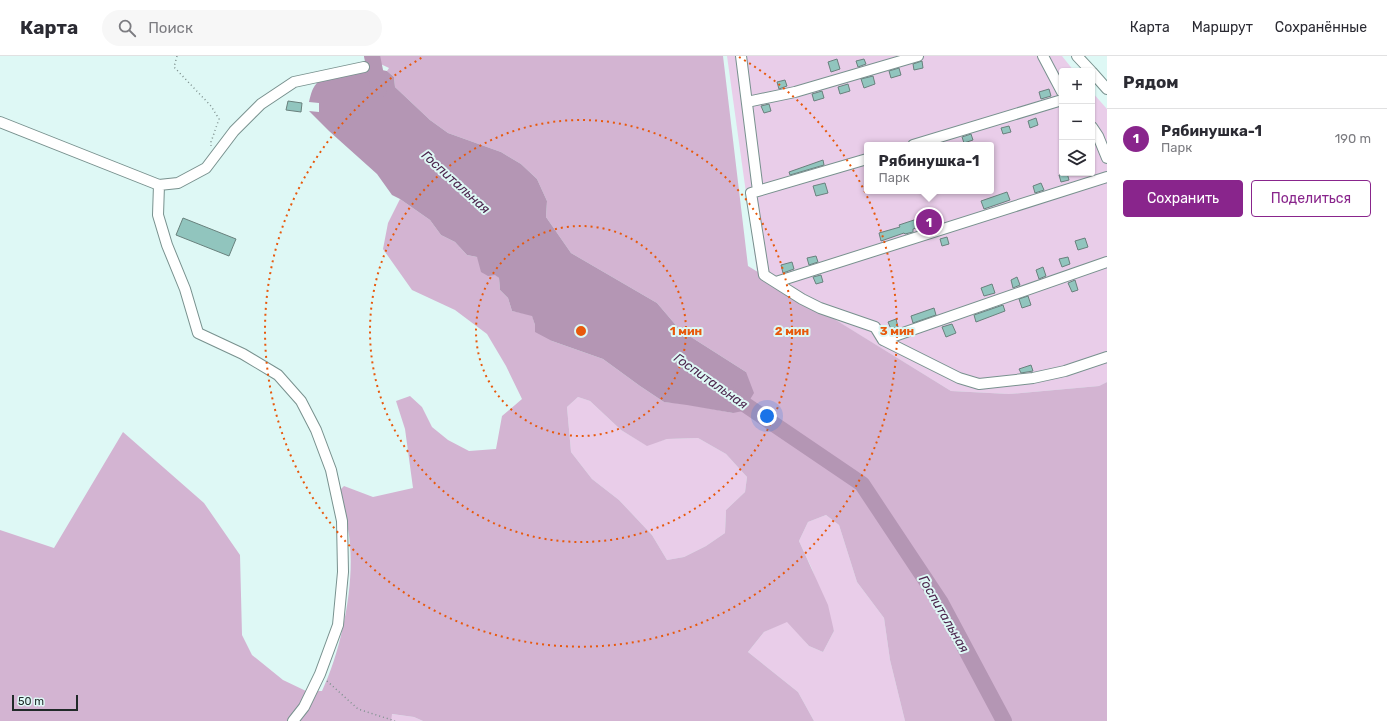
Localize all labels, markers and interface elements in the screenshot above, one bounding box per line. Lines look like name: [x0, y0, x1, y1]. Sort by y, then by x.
search box: [102, 10, 382, 46]
text: Карта: [20, 16, 78, 39]
icon: search: [116, 17, 138, 39]
text: Поиск: [148, 19, 193, 37]
text: Карта: [1130, 19, 1170, 36]
text: Маршрут: [1192, 19, 1253, 36]
text: Сохранённые: [1275, 19, 1367, 36]
map controls: [1059, 68, 1095, 176]
button: +: [1059, 68, 1095, 104]
text: Рядом: [1123, 72, 1179, 92]
button: −: [1059, 104, 1095, 140]
text: Рябинушка-1: [1161, 122, 1262, 140]
text: 1: [1133, 131, 1139, 146]
text: 190 m: [1335, 131, 1371, 146]
button: layers: [1059, 140, 1095, 176]
text: Парк: [1161, 140, 1192, 155]
popup: [864, 142, 994, 194]
water label: Госпитальная: [419, 147, 493, 217]
text: Рябинушка-1: [878, 152, 980, 170]
text: Парк: [878, 170, 910, 185]
button: Сохранить: [1123, 180, 1243, 217]
button: Поделиться: [1251, 180, 1371, 217]
pin: 1: [916, 207, 942, 237]
centre of rings: [574, 324, 588, 338]
text: 1 мин: [670, 324, 702, 338]
text: 2 мин: [775, 324, 809, 338]
text: 3 мин: [880, 324, 914, 338]
water label: Госпитальная: [671, 350, 751, 412]
your location: [757, 406, 777, 426]
water label: Госпитальная: [916, 573, 972, 655]
scale bar: [12, 693, 78, 712]
text: 50 m: [18, 695, 44, 708]

